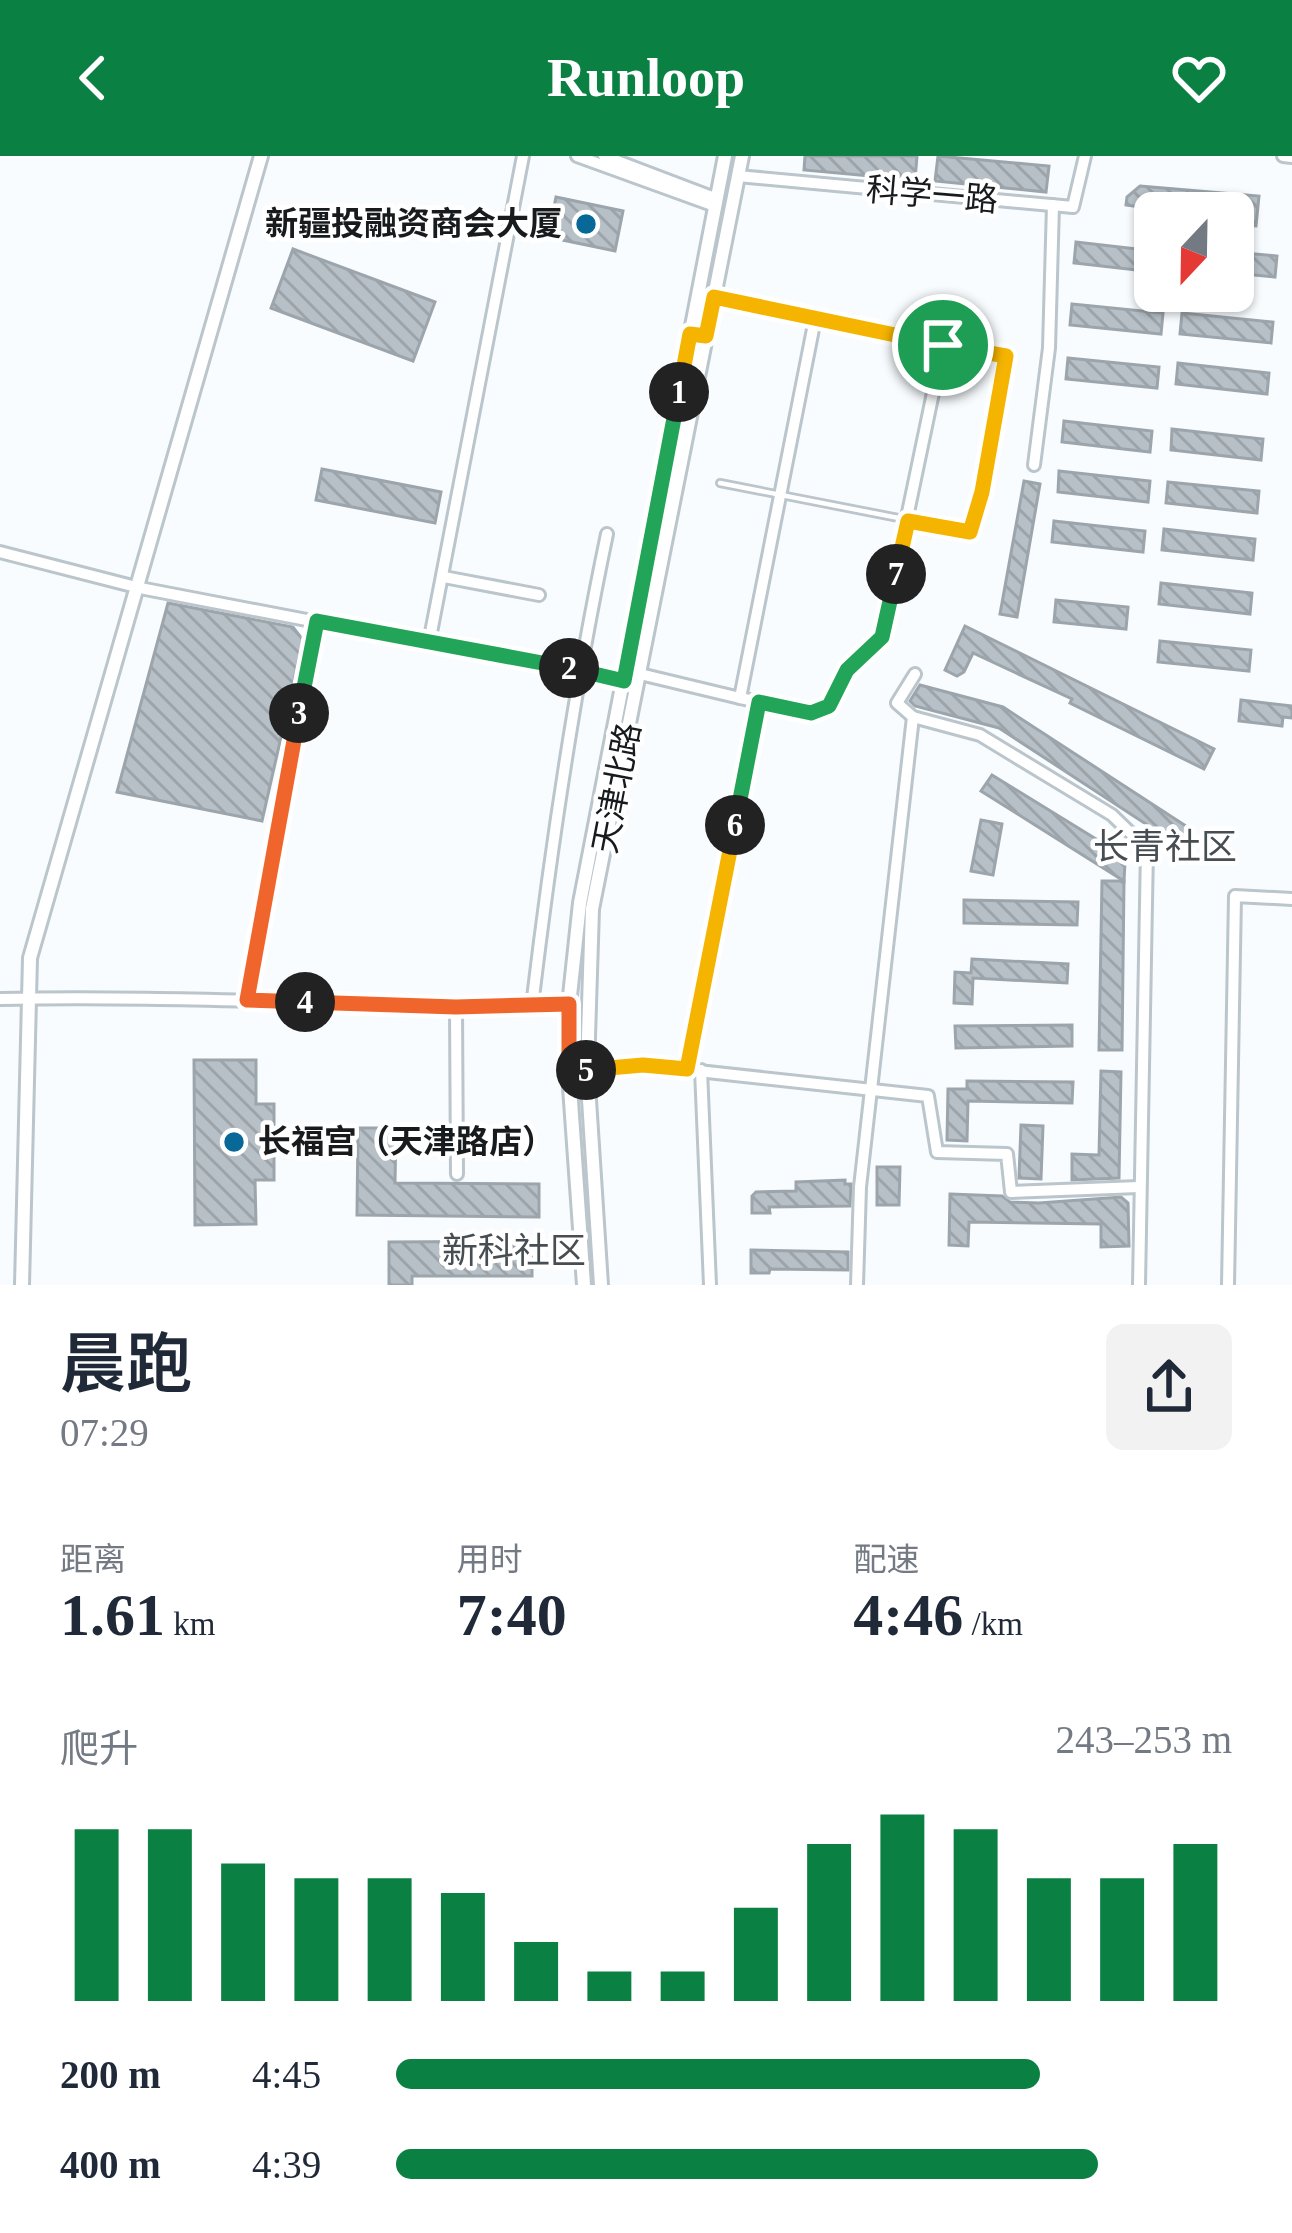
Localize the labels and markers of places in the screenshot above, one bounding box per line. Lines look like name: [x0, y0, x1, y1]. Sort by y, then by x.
place label: 新疆投融资商会大厦: [265, 206, 562, 242]
marker: 新疆投融资商会大厦: [573, 211, 599, 237]
pin: [892, 294, 994, 396]
pin: 1: [649, 362, 709, 422]
pin: 7: [866, 544, 926, 604]
pin: 2: [539, 638, 599, 698]
pin: 3: [269, 683, 329, 743]
pin: 6: [705, 795, 765, 855]
pin: 4: [275, 972, 335, 1032]
pin: 5: [556, 1040, 616, 1100]
place label: 长福宫（天津路店）: [258, 1124, 555, 1160]
marker: 长福宫（天津路店）: [221, 1129, 247, 1155]

